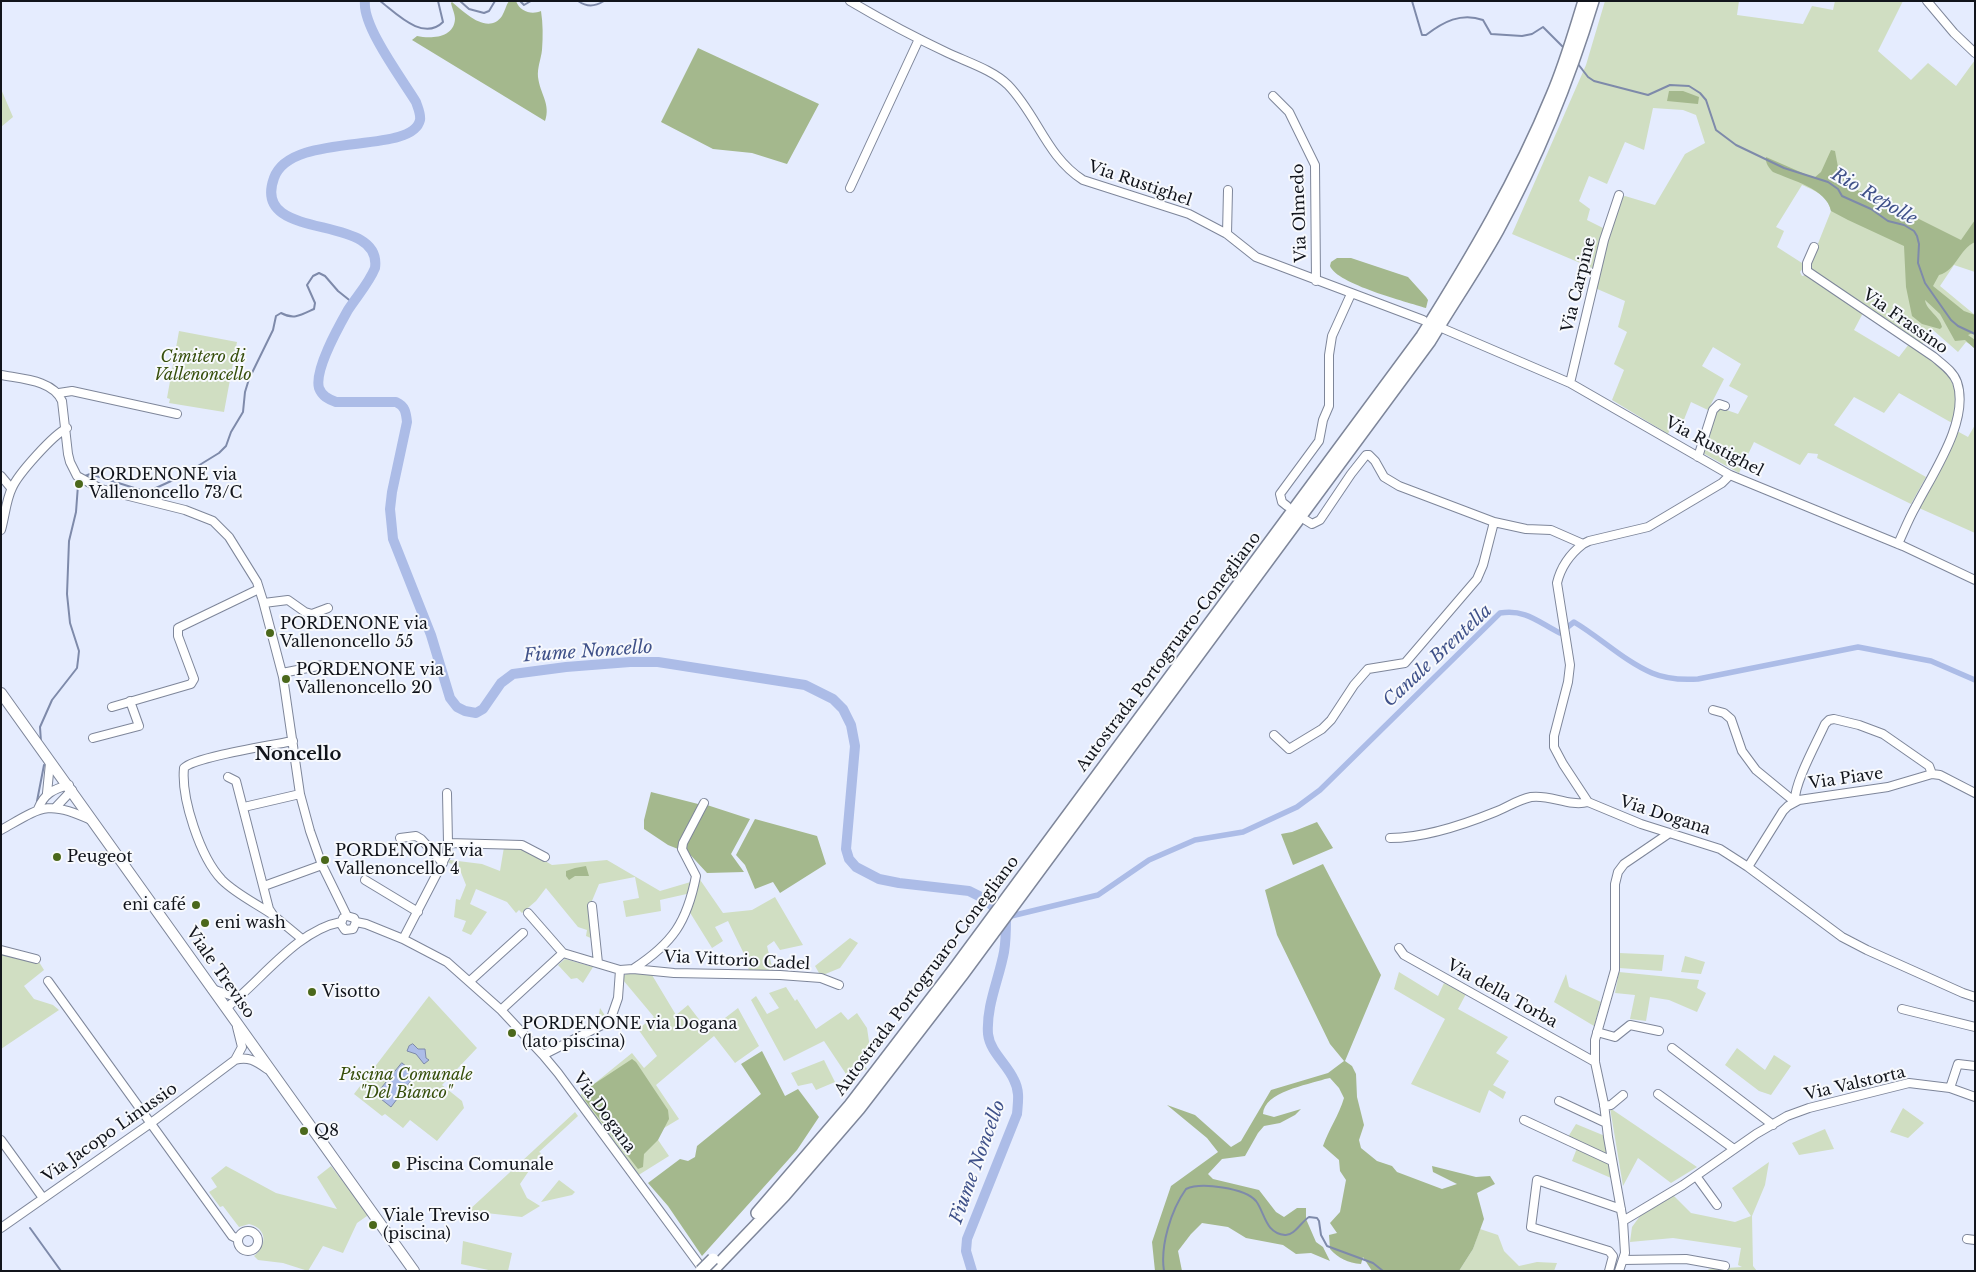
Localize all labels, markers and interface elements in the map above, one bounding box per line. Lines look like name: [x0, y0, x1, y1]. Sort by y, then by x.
street label: Via Rustighel: [1086, 157, 1194, 211]
street label: Via Olmedo: [1289, 163, 1311, 263]
water label: Rio Repolle: [1828, 164, 1920, 230]
street label: Via Carpine: [1558, 236, 1600, 334]
street label: Via Frassino: [1859, 285, 1951, 359]
park label: Cimitero di Vallenoncello: [154, 347, 252, 385]
street label: Via Rustighel: [1662, 413, 1766, 481]
place label: PORDENONE via Vallenoncello 73/C: [89, 465, 242, 503]
marker: PORDENONE via Vallenoncello 73/C: [73, 478, 85, 490]
street label: Autostrada Portogruaro-Conegliano: [1073, 529, 1265, 775]
water label: Canale Brentella: [1379, 600, 1497, 712]
place label: PORDENONE via Vallenoncello 55: [280, 614, 428, 652]
marker: PORDENONE via Vallenoncello 55: [264, 627, 276, 639]
water label: Fiume Noncello: [523, 637, 653, 667]
place label: PORDENONE via Vallenoncello 20: [296, 660, 444, 698]
marker: PORDENONE via Vallenoncello 20: [280, 673, 292, 685]
district label: Noncello: [255, 744, 341, 766]
street label: Via Piave: [1808, 764, 1884, 794]
street label: Via Dogana: [1617, 792, 1713, 840]
place label: PORDENONE via Vallenoncello 4: [335, 841, 483, 879]
place label: Peugeot: [67, 847, 133, 867]
marker: Peugeot: [51, 851, 63, 863]
street label: Autostrada Portogruaro-Conegliano: [831, 853, 1023, 1099]
marker: PORDENONE via Vallenoncello 4: [319, 854, 331, 866]
place label: eni café: [123, 895, 186, 915]
marker: eni café: [190, 899, 202, 911]
place label: eni wash: [215, 913, 286, 933]
marker: eni wash: [199, 917, 211, 929]
street label: Viale Treviso: [182, 924, 258, 1022]
street label: Via Vittorio Cadel: [663, 948, 811, 974]
street label: Via della Torba: [1443, 956, 1561, 1032]
place label: Visotto: [322, 982, 380, 1002]
marker: Visotto: [306, 986, 318, 998]
place label: PORDENONE via Dogana (lato piscina): [522, 1014, 737, 1052]
marker: PORDENONE via Dogana (lato piscina): [506, 1027, 518, 1039]
street label: Via Valstorta: [1803, 1063, 1907, 1105]
park label: Piscina Comunale "Del Bianco": [339, 1065, 473, 1103]
street label: Via Dogana: [569, 1069, 639, 1157]
street label: Via Jacopo Linussio: [39, 1079, 181, 1187]
water label: Fiume Noncello: [946, 1097, 1010, 1227]
place label: Q8: [314, 1121, 339, 1141]
marker: Q8: [298, 1125, 310, 1137]
place label: Piscina Comunale: [406, 1155, 554, 1175]
marker: Piscina Comunale: [390, 1159, 402, 1171]
place label: Viale Treviso (piscina): [383, 1206, 490, 1244]
marker: Viale Treviso (piscina): [367, 1219, 379, 1231]

